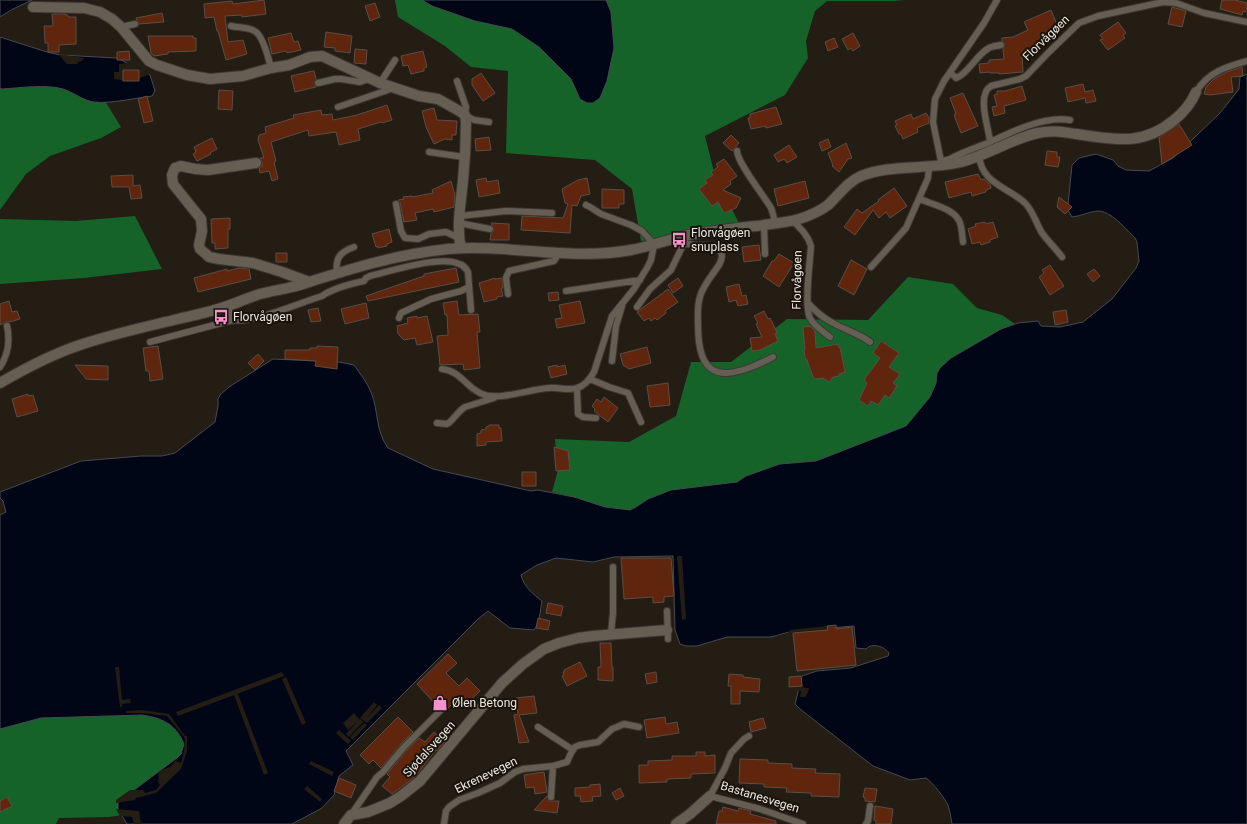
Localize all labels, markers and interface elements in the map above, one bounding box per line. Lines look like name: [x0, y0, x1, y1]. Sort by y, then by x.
street label: Florvågøen: [1020, 12, 1072, 64]
place label: Florvågøen snuplass: [691, 226, 750, 254]
bus stop icon: Florvågøen snuplass: [670, 231, 688, 249]
street label: Florvågøen: [789, 250, 805, 310]
bus stop icon: Florvågøen: [212, 308, 230, 326]
place label: Florvågøen: [233, 310, 292, 324]
shop icon: Ølen Betong: [431, 694, 449, 712]
place label: Ølen Betong: [452, 696, 517, 710]
street label: Sjødalsvegen: [400, 718, 458, 780]
street label: Ekrenevegen: [452, 754, 520, 796]
street label: Bastanesvegen: [719, 778, 801, 816]

